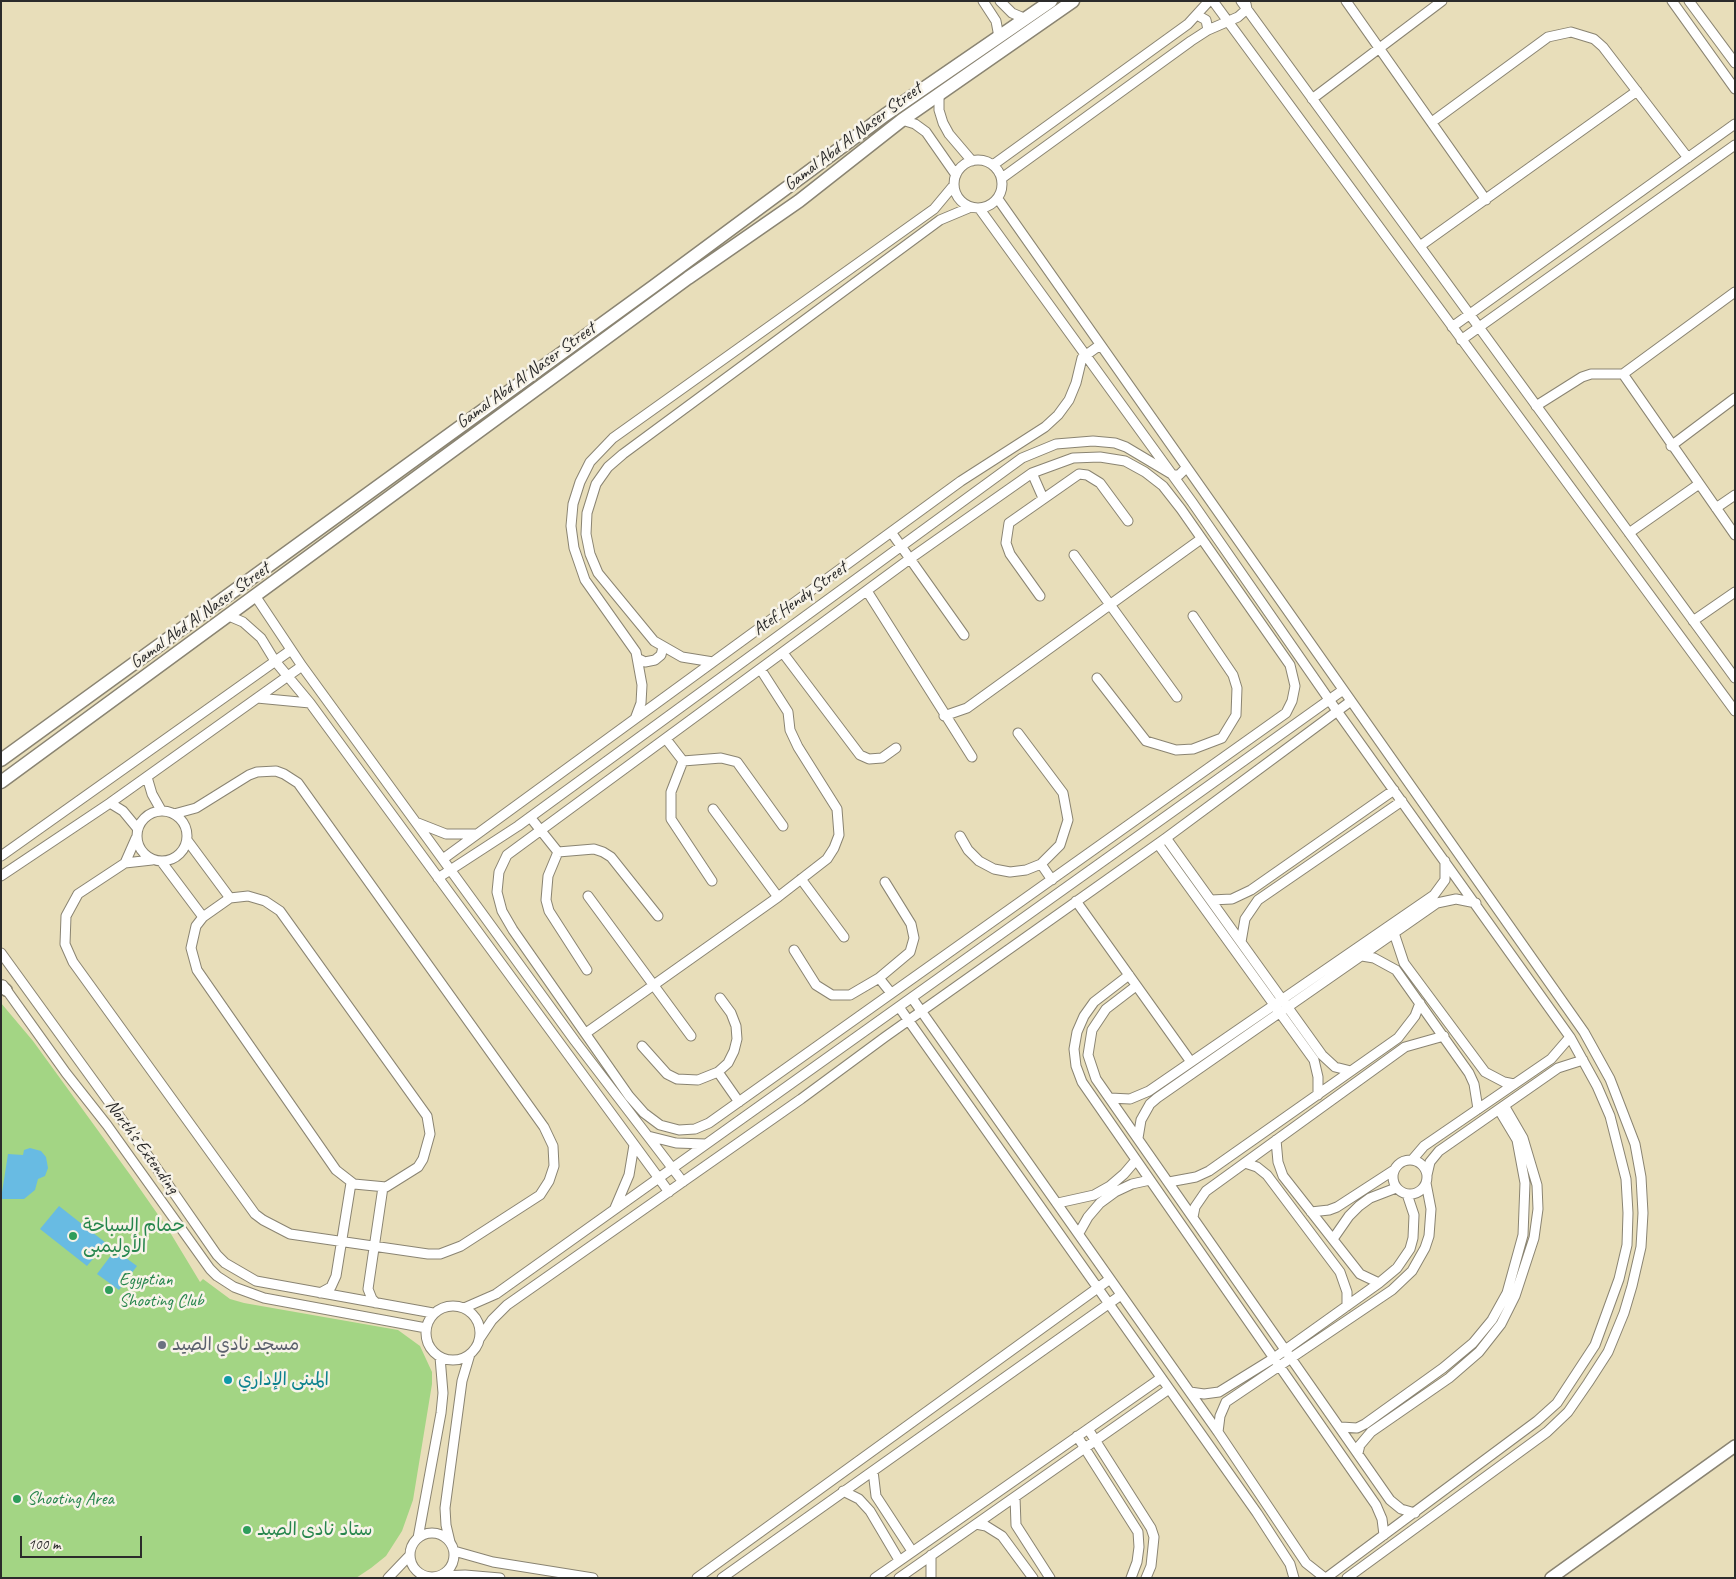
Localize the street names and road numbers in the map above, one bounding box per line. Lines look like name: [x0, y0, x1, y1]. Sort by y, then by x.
street label: Gamal Abd Al Naser Street: [780, 78, 926, 196]
street label: Gamal Abd Al Naser Street: [452, 318, 600, 434]
street label: Gamal Abd Al Naser Street: [126, 558, 274, 674]
street label: Atef Hendy Street: [749, 558, 851, 640]
street label: North's Extending: [101, 1096, 183, 1198]

